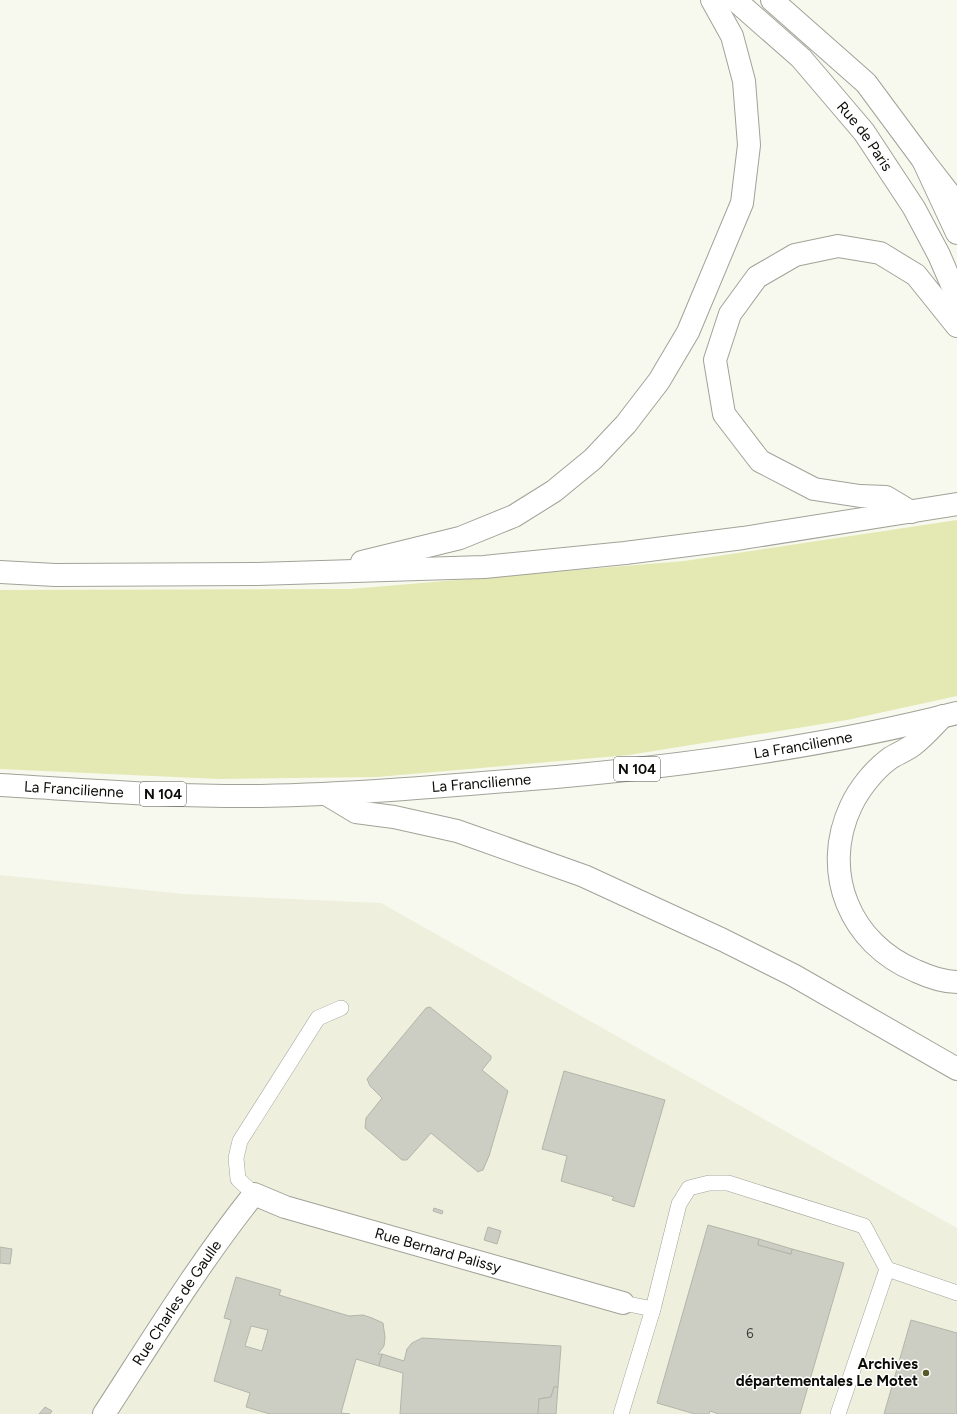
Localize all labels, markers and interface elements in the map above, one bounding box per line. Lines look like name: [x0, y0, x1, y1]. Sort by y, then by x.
street label: Rue de Paris: [833, 98, 896, 175]
street label: La Francilienne: [752, 728, 854, 762]
road number: N 104: [614, 757, 660, 781]
street label: La Francilienne: [431, 770, 532, 796]
street label: La Francilienne: [23, 777, 124, 801]
road number: N 104: [140, 782, 186, 806]
street label: Rue Bernard Palissy: [373, 1224, 503, 1277]
street label: Rue Charles de Gaulle: [129, 1237, 225, 1369]
house number: 6: [746, 1326, 754, 1341]
place label: Archives départementales Le Motet: [736, 1355, 918, 1390]
marker: Archives départementales Le Motet: [921, 1368, 931, 1378]

